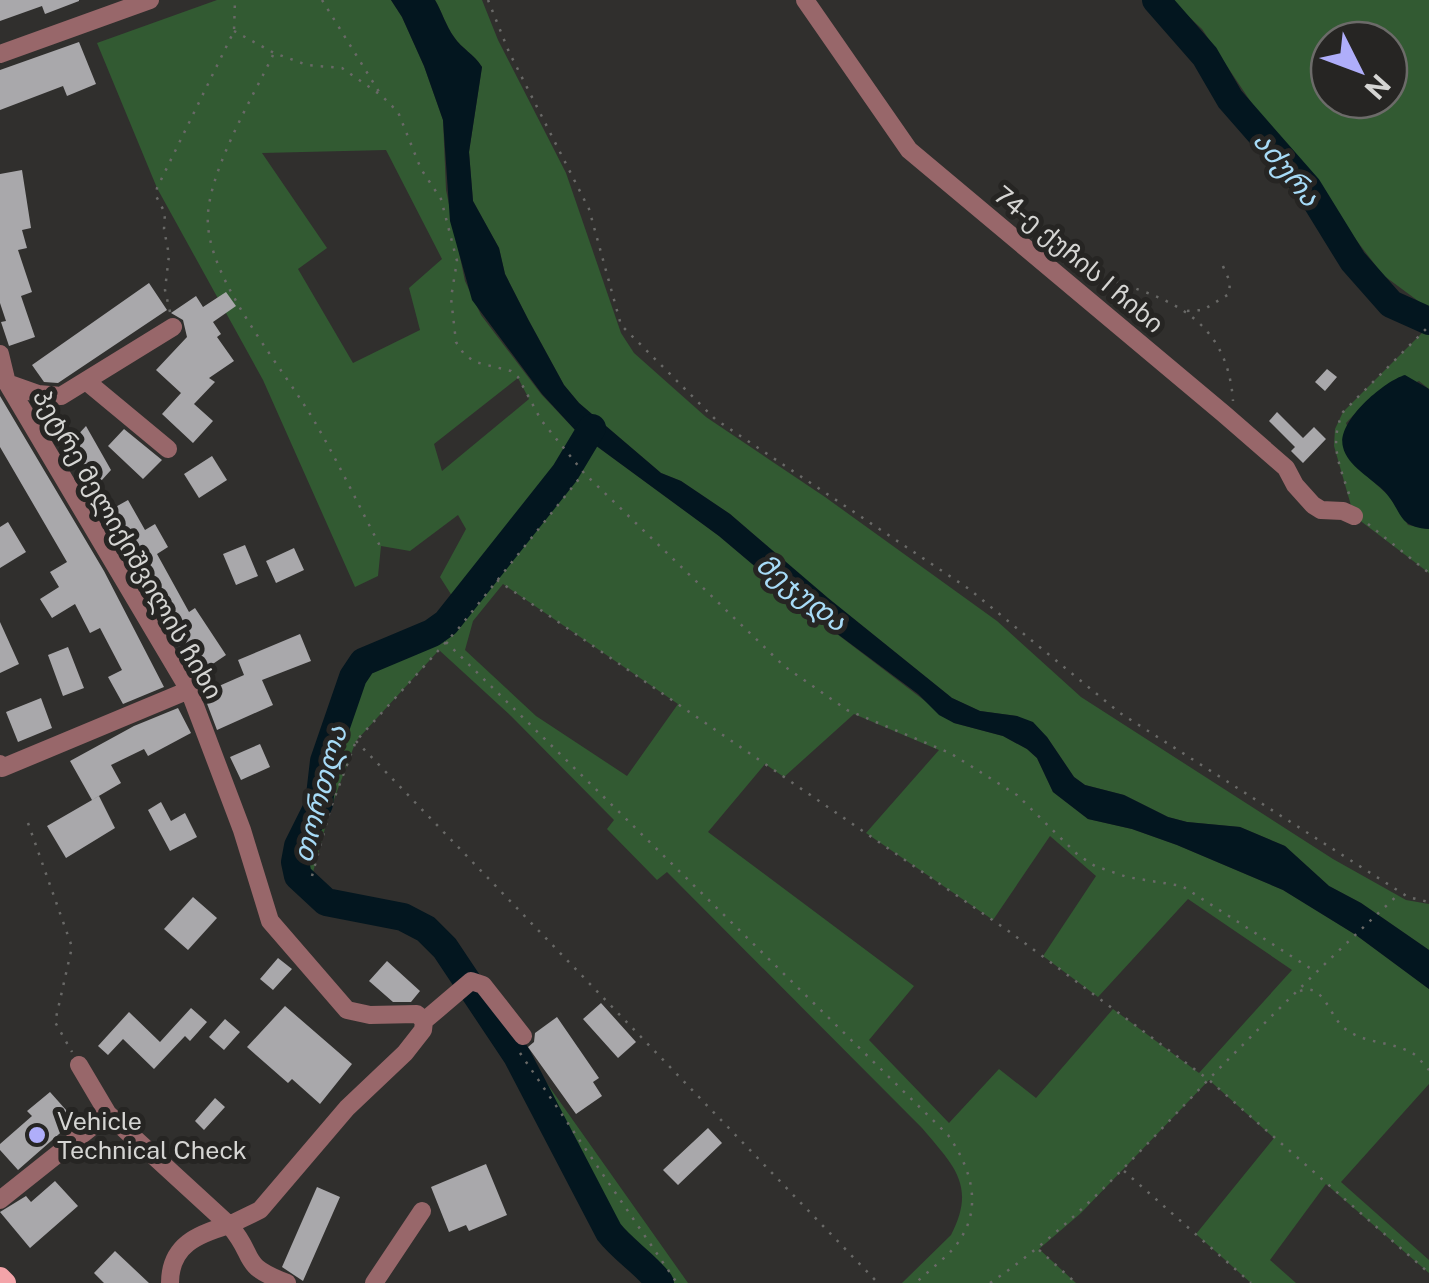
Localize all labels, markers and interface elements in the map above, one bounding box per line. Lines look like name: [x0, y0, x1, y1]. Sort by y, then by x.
north arrow: [1309, 20, 1409, 120]
text: N: [1358, 68, 1398, 106]
water label: აძურა: [1246, 124, 1328, 213]
street label: 74-ე ქუჩის I ჩიხი: [988, 179, 1170, 339]
street label: პეტრე მელიქიშვილის ჩიხი: [26, 384, 229, 705]
water label: მეჯუდა: [750, 546, 854, 639]
water label: თორთლა: [285, 721, 354, 866]
place label: Vehicle Technical Check: [57, 1106, 247, 1165]
marker: Vehicle Technical Check: [26, 1124, 48, 1146]

